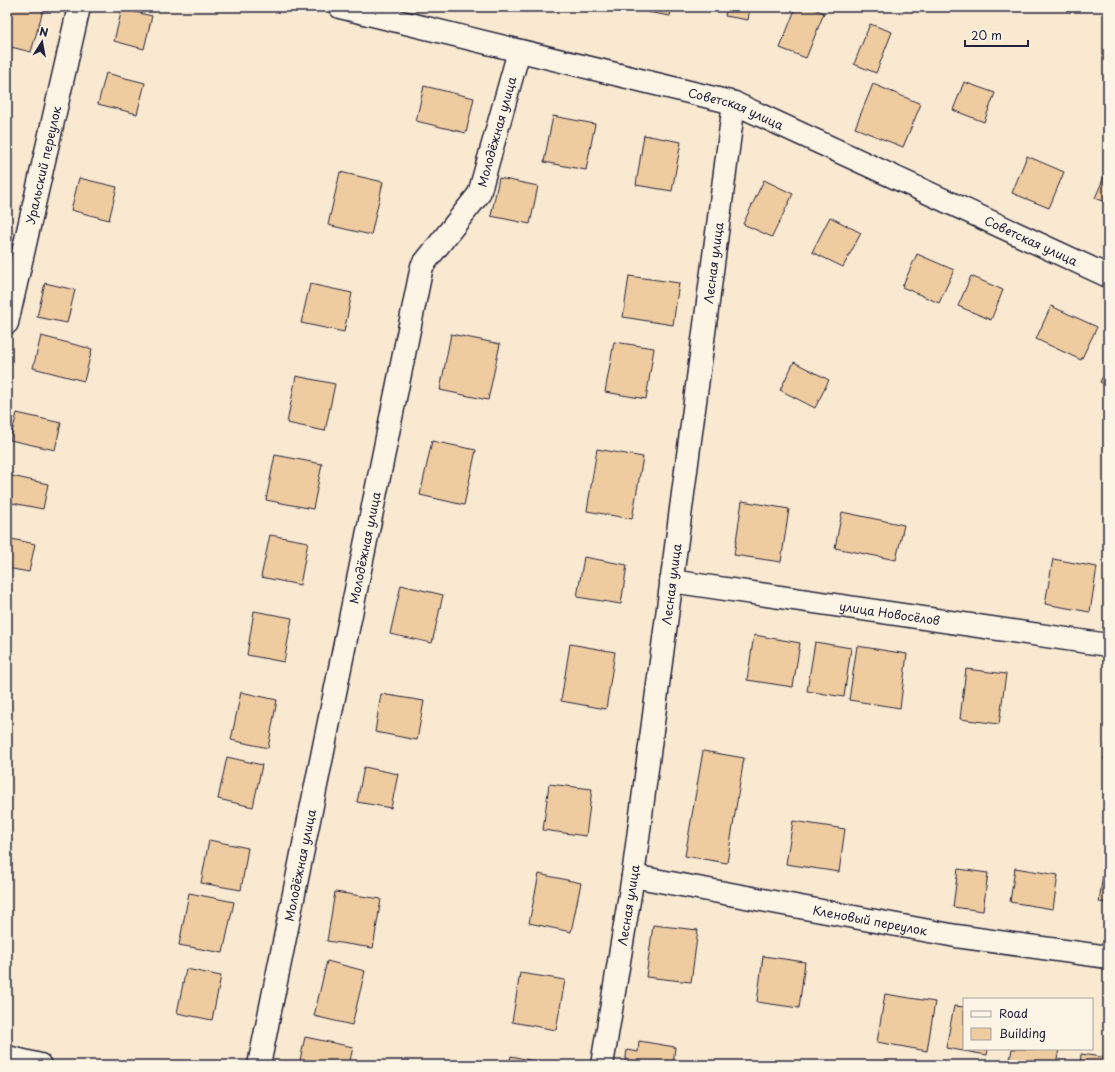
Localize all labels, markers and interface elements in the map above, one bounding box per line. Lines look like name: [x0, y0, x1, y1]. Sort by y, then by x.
north arrow: [22, 22, 62, 62]
scale bar: [965, 22, 1028, 48]
text: N: [38, 23, 50, 41]
text: 20 m: [971, 26, 1002, 44]
street label: Молодёжная улица: [472, 74, 521, 189]
street label: Советская улица: [686, 83, 787, 134]
street label: Уральский переулок: [21, 103, 65, 226]
street label: Советская улица: [982, 211, 1081, 270]
street label: Лесная улица: [699, 221, 727, 304]
street label: Молодёжная улица: [344, 490, 385, 605]
street label: Лесная улица: [657, 542, 685, 626]
street label: улица Новосёлов: [838, 597, 941, 629]
street label: Молодёжная улица: [280, 807, 320, 923]
street label: Лесная улица: [613, 863, 643, 947]
street label: Кленовый переулок: [811, 901, 930, 940]
legend: [963, 998, 1093, 1050]
text: Road: [999, 1004, 1028, 1022]
text: Building: [999, 1024, 1046, 1042]

